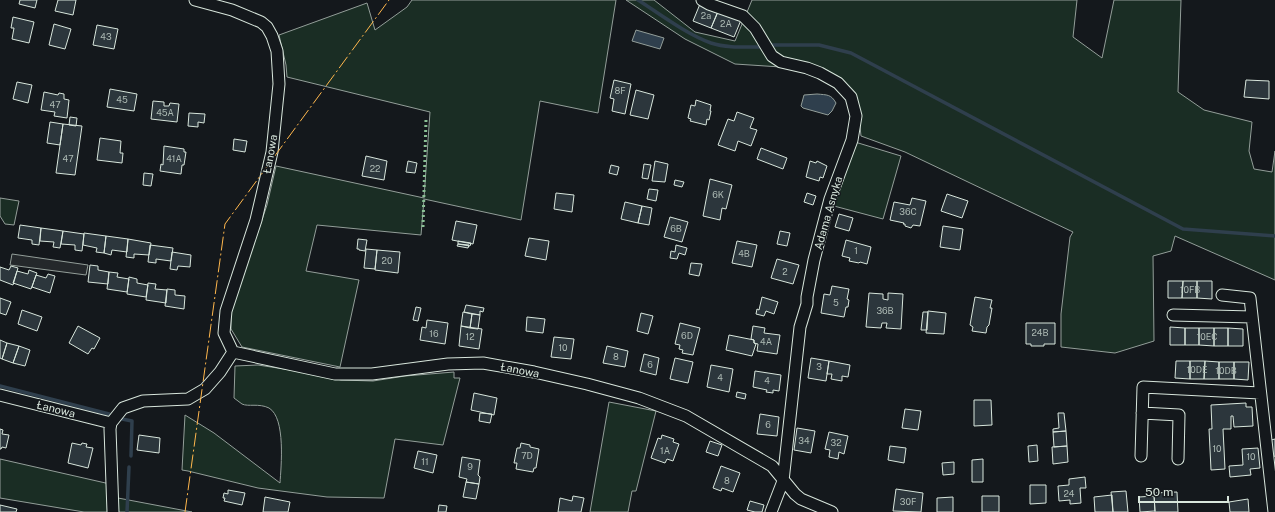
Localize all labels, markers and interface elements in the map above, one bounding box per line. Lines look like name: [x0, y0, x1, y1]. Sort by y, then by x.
house number: 2a: [701, 10, 711, 21]
house number: 2A: [720, 18, 732, 29]
house number: 43: [100, 31, 112, 42]
house number: 8F: [614, 85, 626, 96]
house number: 45: [116, 94, 128, 105]
house number: 47: [49, 99, 61, 110]
house number: 45A: [156, 107, 174, 118]
street label: Łanowa: [261, 134, 279, 174]
house number: 47: [62, 153, 74, 164]
house number: 41A: [166, 153, 182, 164]
house number: 22: [370, 163, 380, 174]
street label: Adama Asnyka: [812, 175, 844, 251]
house number: 6K: [712, 189, 724, 200]
house number: 36C: [899, 206, 917, 217]
house number: 6B: [670, 223, 682, 234]
house number: 1: [854, 245, 858, 256]
house number: 4B: [738, 248, 750, 259]
house number: 20: [382, 255, 393, 266]
house number: 2: [782, 266, 788, 277]
house number: 10FB: [1180, 284, 1200, 295]
house number: 5: [833, 297, 839, 308]
house number: 36B: [876, 305, 894, 316]
house number: 24B: [1031, 327, 1049, 338]
house number: 16: [429, 328, 439, 339]
house number: 6D: [681, 330, 693, 341]
house number: 12: [465, 331, 475, 342]
house number: 10EC: [1197, 331, 1217, 342]
house number: 4A: [760, 336, 773, 347]
house number: 10: [558, 342, 568, 353]
house number: 8: [613, 351, 619, 362]
house number: 6: [647, 359, 653, 370]
street label: Łanowa: [500, 360, 540, 380]
house number: 3: [816, 361, 822, 372]
house number: 10DE: [1187, 364, 1208, 375]
house number: 10DB: [1215, 365, 1237, 376]
house number: 4: [717, 372, 723, 383]
house number: 4: [764, 375, 770, 386]
street label: Łanowa: [35, 398, 77, 420]
house number: 6: [765, 419, 771, 430]
house number: 34: [798, 435, 810, 446]
house number: 32: [830, 437, 842, 448]
house number: 10: [1212, 443, 1222, 454]
house number: 1A: [660, 445, 671, 456]
house number: 7D: [521, 450, 533, 461]
house number: 10: [1246, 451, 1256, 462]
house number: 11: [421, 456, 429, 467]
house number: 9: [467, 461, 473, 472]
house number: 8: [724, 475, 730, 486]
scale bar: [1139, 478, 1228, 504]
text: 50 m: [1145, 485, 1173, 499]
house number: 24: [1063, 488, 1075, 499]
house number: 30F: [900, 496, 916, 507]

